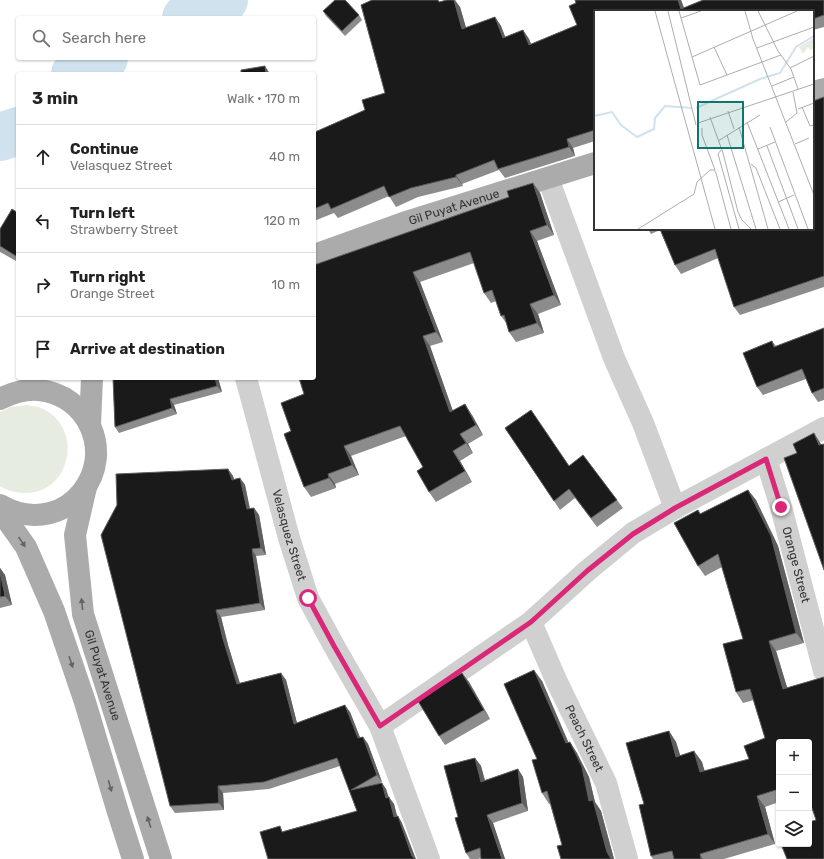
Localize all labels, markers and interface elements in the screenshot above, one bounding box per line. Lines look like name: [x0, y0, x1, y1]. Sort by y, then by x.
inset map: [594, 10, 814, 230]
search box: [16, 16, 316, 60]
icon: search: [30, 27, 52, 49]
text: Search here: [62, 29, 146, 47]
text: 3 min: [32, 88, 78, 108]
text: Walk · 170 m: [227, 91, 300, 106]
text: Continue: [70, 140, 139, 158]
icon: ahead: [32, 146, 54, 168]
text: 40 m: [269, 149, 300, 164]
text: Velasquez Street: [70, 158, 172, 173]
street label: Gil Puyat Avenue: [407, 186, 501, 228]
text: Turn left: [70, 204, 135, 222]
icon: left: [32, 210, 54, 232]
text: 120 m: [264, 213, 300, 228]
text: Strawberry Street: [70, 222, 178, 237]
text: Turn right: [70, 268, 145, 286]
icon: right: [32, 274, 54, 296]
text: 10 m: [271, 277, 300, 292]
text: Orange Street: [70, 286, 155, 301]
icon: arrive: [32, 338, 54, 360]
text: Arrive at destination: [70, 340, 225, 358]
street label: Velasquez Street: [269, 488, 309, 583]
route end: [772, 498, 790, 516]
street label: Orange Street: [779, 525, 813, 605]
one-way arrow: [18, 537, 26, 547]
route start: [299, 589, 317, 607]
one-way arrow: [79, 598, 85, 610]
street label: Gil Puyat Avenue: [82, 628, 124, 723]
one-way arrow: [69, 656, 75, 668]
street label: Peach Street: [562, 703, 607, 774]
map controls: [776, 739, 812, 847]
button: +: [776, 739, 812, 775]
button: −: [776, 775, 812, 811]
one-way arrow: [107, 780, 113, 792]
button: layers: [776, 811, 812, 847]
one-way arrow: [146, 816, 152, 828]

